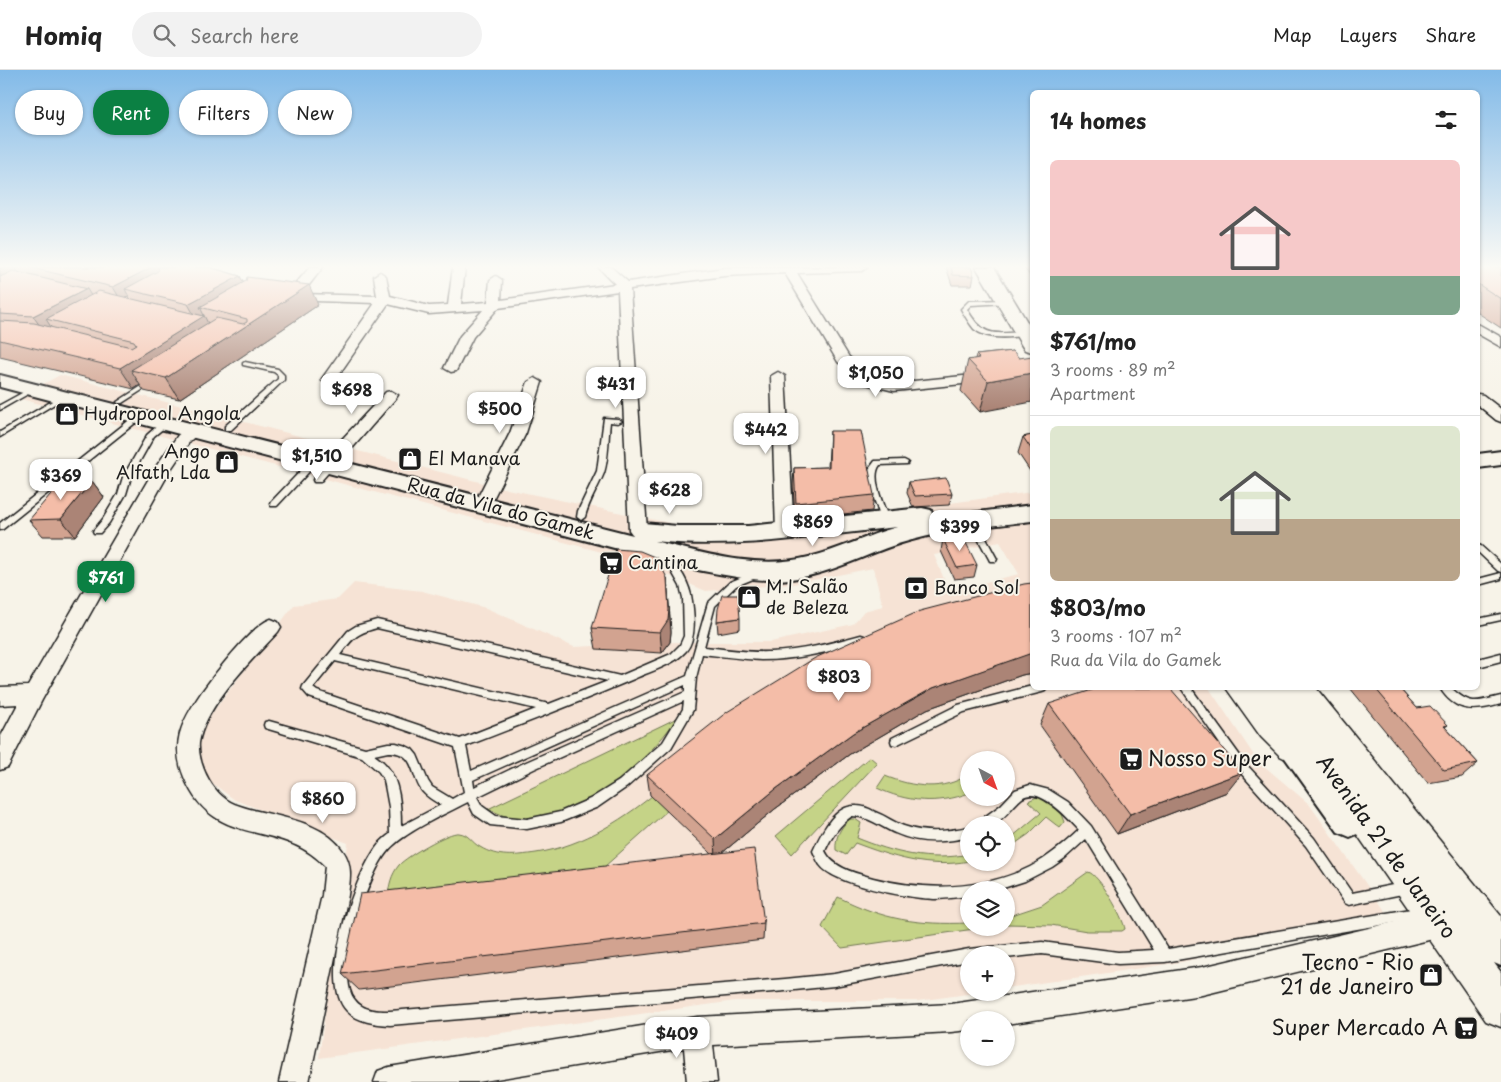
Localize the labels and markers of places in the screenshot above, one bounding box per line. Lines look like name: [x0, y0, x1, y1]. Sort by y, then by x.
pin: $1,050: [835, 356, 917, 398]
pin: $431: [586, 366, 646, 409]
pin: $698: [322, 372, 382, 415]
pin: $500: [470, 392, 530, 434]
place label: Hydropool Angola: [84, 399, 241, 426]
shop icon: Hydropool Angola: [54, 401, 80, 427]
pin: $442: [736, 412, 796, 455]
place label: Ango Alfath, Lda: [116, 437, 211, 485]
pin: $1,510: [276, 438, 358, 481]
place label: El Manava: [428, 444, 521, 471]
shop icon: El Manava: [397, 446, 423, 472]
shop icon: Ango Alfath, Lda: [214, 449, 240, 475]
pin: $369: [31, 458, 91, 501]
pin: $628: [640, 472, 700, 515]
pin: $869: [783, 504, 843, 547]
pin: $399: [930, 510, 990, 552]
place label: Cantina: [628, 548, 699, 575]
supermarket icon: Cantina: [598, 550, 624, 576]
pin: $761: [76, 560, 136, 603]
place label: M.I Salão de Beleza: [766, 572, 849, 620]
place label: Banco Sol: [934, 573, 1019, 600]
bank icon: Banco Sol: [903, 575, 929, 601]
shop icon: M.I Salão de Beleza: [736, 584, 762, 610]
pin: $803: [809, 660, 869, 702]
place label: Nosso Super: [1148, 741, 1272, 773]
supermarket icon: Nosso Super: [1118, 746, 1144, 772]
pin: $860: [293, 782, 353, 824]
place label: Tecno - Rio 21 de Janeiro: [1280, 945, 1414, 1001]
shop icon: Tecno - Rio 21 de Janeiro: [1418, 962, 1444, 988]
place label: Super Mercado A: [1272, 1010, 1448, 1042]
supermarket icon: Super Mercado A: [1453, 1015, 1479, 1041]
pin: $409: [647, 1016, 707, 1059]

